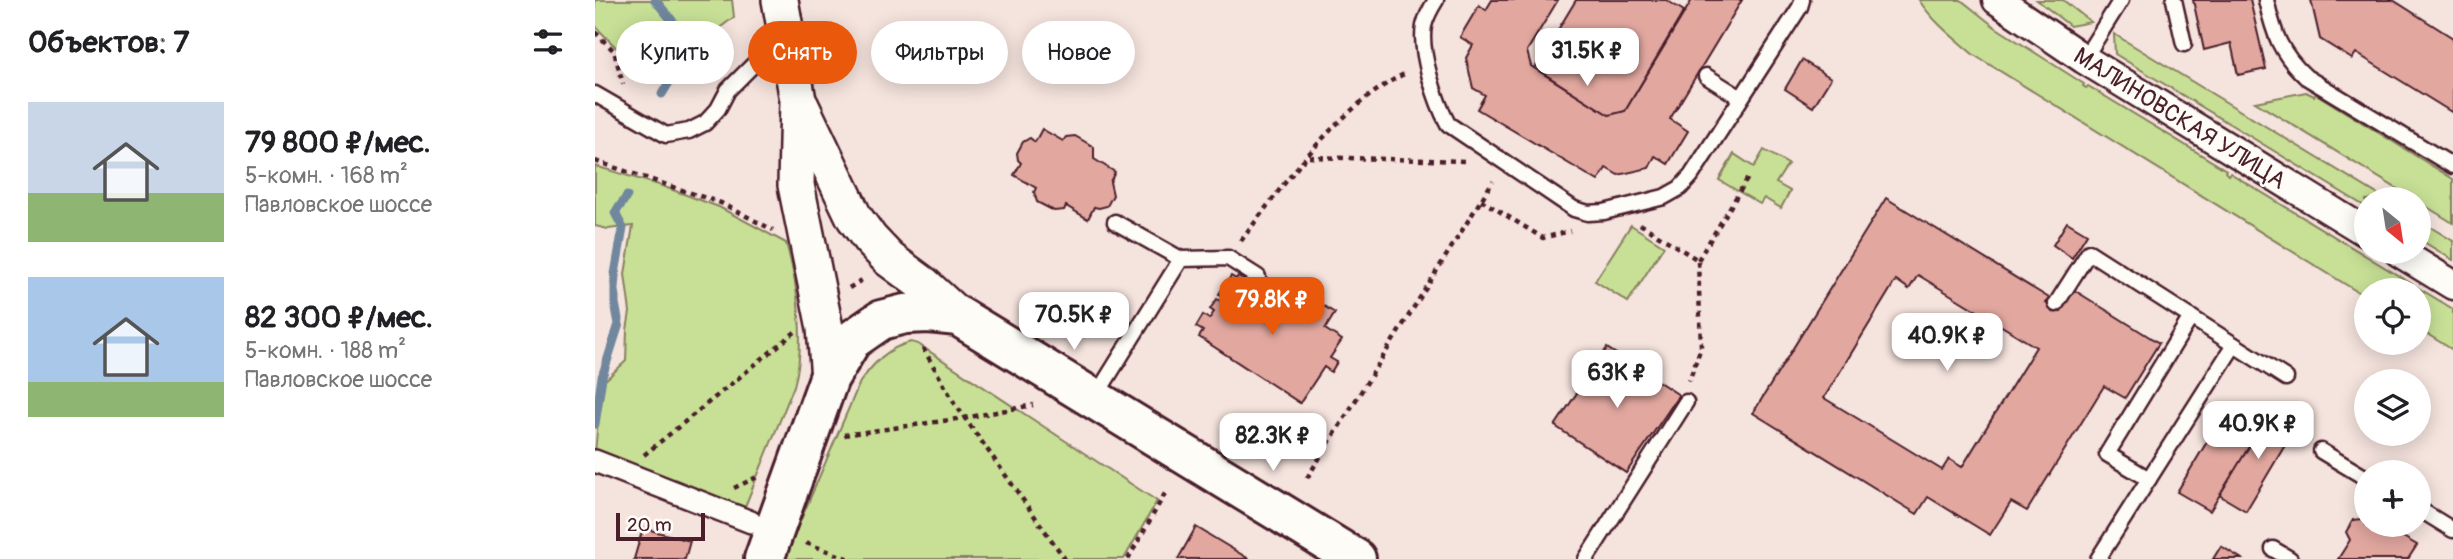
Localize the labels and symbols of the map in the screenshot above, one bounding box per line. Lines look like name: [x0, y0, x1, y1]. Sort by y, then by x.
pin: 31.5K ₽: [1522, 28, 1652, 88]
street label: МАЛИНОВСКАЯ УЛИЦА: [2068, 41, 2291, 196]
north arrow: [2354, 187, 2431, 264]
pin: 79.8K ₽: [1207, 278, 1337, 337]
pin: 70.5K ₽: [1009, 292, 1139, 352]
pin: 40.9K ₽: [1882, 314, 2012, 373]
pin: 63K ₽: [1568, 350, 1666, 410]
pin: 40.9K ₽: [2193, 402, 2323, 461]
pin: 82.3K ₽: [1208, 414, 1338, 473]
scale bar: [616, 510, 705, 542]

